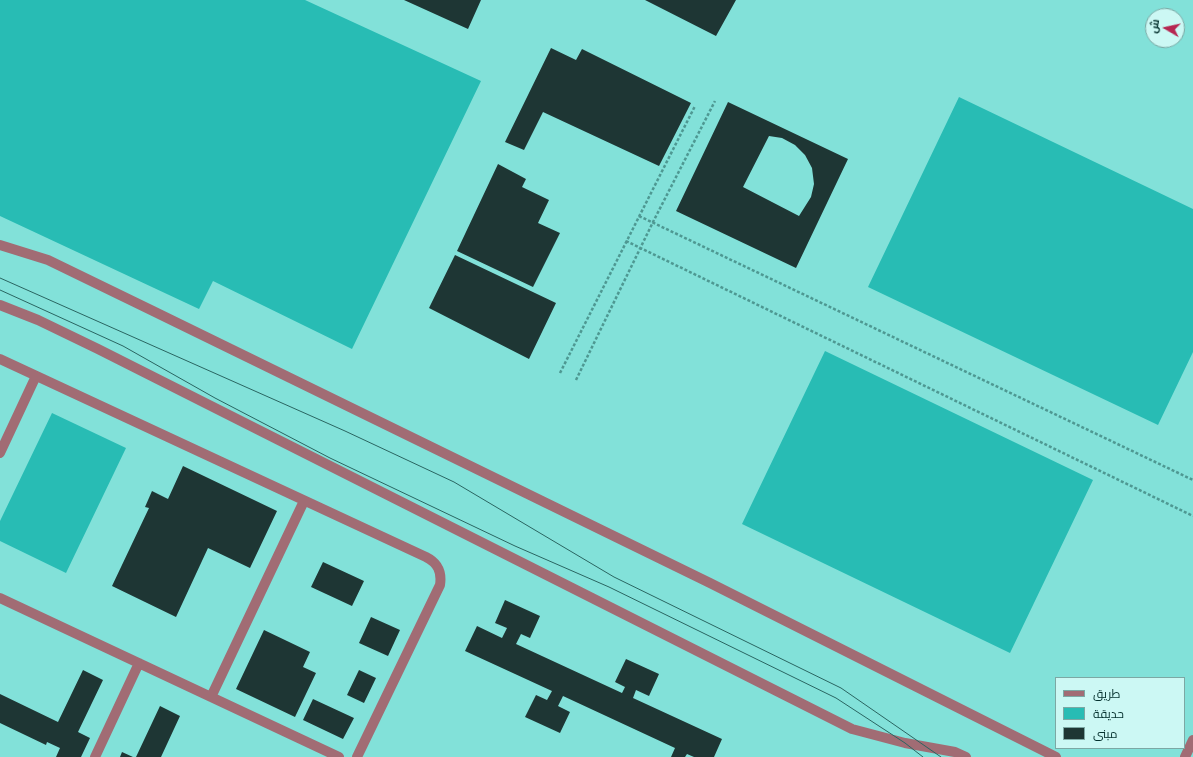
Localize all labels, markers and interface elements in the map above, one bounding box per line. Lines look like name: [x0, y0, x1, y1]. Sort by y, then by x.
north arrow: [1145, 8, 1185, 48]
text: ش: [1146, 18, 1162, 34]
legend: [1055, 677, 1185, 749]
text: طريق: [1093, 686, 1120, 701]
text: حديقة: [1093, 706, 1124, 721]
text: مبنى: [1093, 726, 1118, 741]

